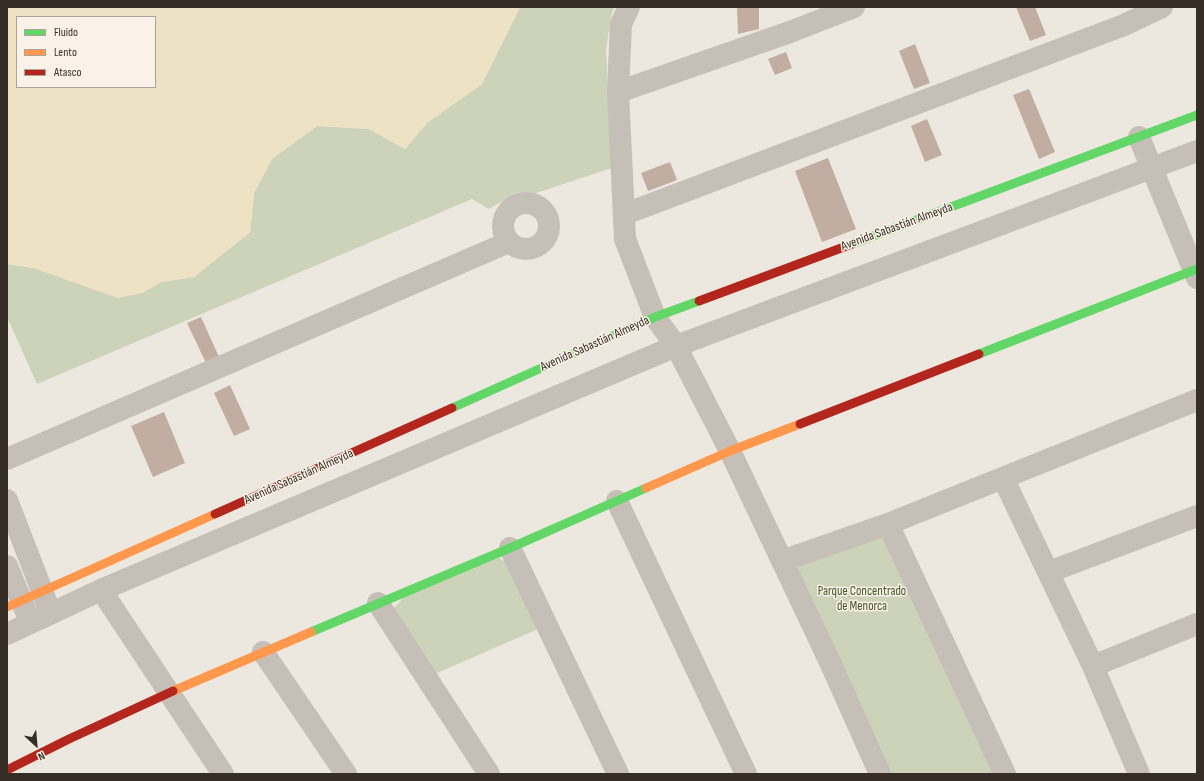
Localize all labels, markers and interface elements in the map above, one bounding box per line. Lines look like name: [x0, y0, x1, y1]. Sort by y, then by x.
legend: [16, 16, 156, 88]
text: Fluido: [54, 25, 78, 40]
text: Lento: [54, 45, 77, 60]
text: Atasco: [54, 65, 81, 80]
street label: Avenida Sabastián Almeyda: [839, 200, 955, 254]
street label: Avenida Sabastián Almeyda: [538, 313, 652, 375]
street label: Avenida Sabastián Almeyda: [242, 446, 356, 508]
park label: Parque Concentrado de Menorca: [818, 584, 906, 615]
north arrow: [16, 725, 56, 765]
text: N: [36, 749, 47, 763]

